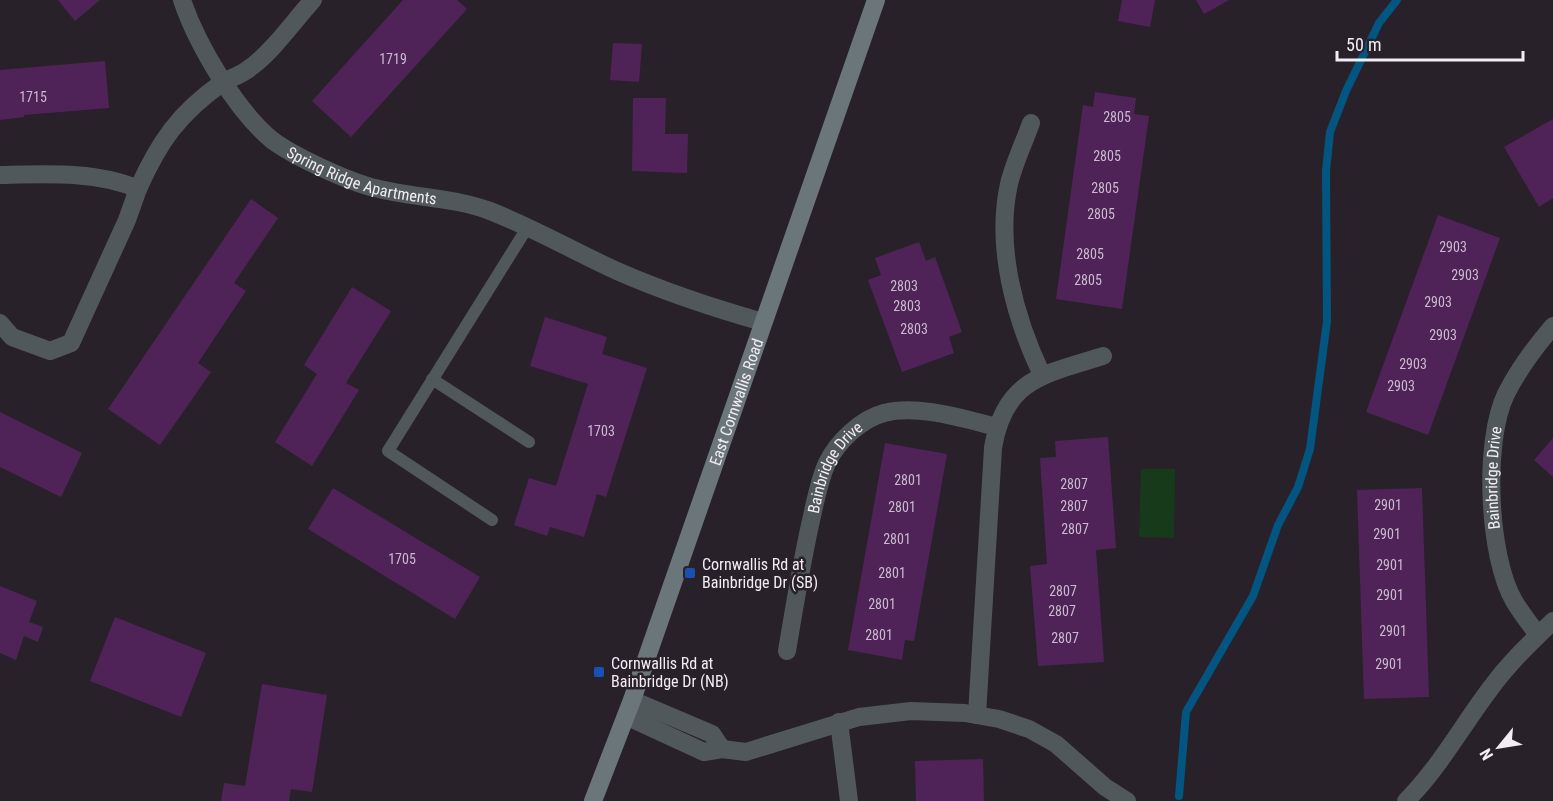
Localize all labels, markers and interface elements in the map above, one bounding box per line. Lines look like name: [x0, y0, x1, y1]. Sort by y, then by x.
scale bar: [1337, 24, 1523, 62]
text: 50 m: [1346, 34, 1381, 55]
house number: 1719: [379, 51, 407, 67]
house number: 1715: [19, 89, 47, 105]
house number: 2805: [1103, 109, 1131, 125]
street label: Spring Ridge Apartments: [283, 142, 438, 208]
house number: 2805: [1093, 148, 1121, 164]
house number: 2805: [1091, 180, 1119, 196]
house number: 2805: [1087, 206, 1115, 222]
house number: 2903: [1439, 239, 1467, 255]
house number: 2805: [1076, 246, 1104, 262]
house number: 2903: [1451, 267, 1479, 283]
house number: 2805: [1074, 272, 1102, 288]
house number: 2803: [890, 278, 918, 294]
house number: 2903: [1424, 294, 1452, 310]
house number: 2803: [893, 298, 921, 314]
house number: 2803: [900, 321, 928, 337]
house number: 2903: [1429, 327, 1457, 343]
street label: East Cornwallis Road: [705, 336, 767, 468]
house number: 2903: [1399, 356, 1427, 372]
house number: 2903: [1387, 378, 1415, 394]
street label: Bainbridge Drive: [803, 417, 866, 515]
house number: 1703: [587, 423, 615, 439]
street label: Bainbridge Drive: [1482, 425, 1505, 530]
house number: 2801: [894, 472, 922, 488]
house number: 2807: [1060, 476, 1088, 492]
house number: 2901: [1374, 497, 1402, 513]
house number: 2807: [1060, 498, 1088, 514]
house number: 2801: [888, 499, 916, 515]
house number: 2807: [1061, 521, 1089, 537]
house number: 2901: [1373, 526, 1401, 542]
house number: 2801: [883, 531, 911, 547]
house number: 1705: [388, 551, 416, 567]
place label: Cornwallis Rd at Bainbridge Dr (SB): [702, 555, 818, 592]
house number: 2901: [1376, 557, 1404, 573]
house number: 2801: [878, 565, 906, 581]
marker: Cornwallis Rd at Bainbridge Dr (SB): [683, 566, 697, 580]
house number: 2807: [1049, 583, 1077, 599]
house number: 2901: [1376, 587, 1404, 603]
house number: 2801: [868, 596, 896, 612]
house number: 2807: [1048, 603, 1076, 619]
house number: 2901: [1379, 623, 1407, 639]
house number: 2801: [865, 627, 893, 643]
house number: 2807: [1051, 630, 1079, 646]
place label: Cornwallis Rd at Bainbridge Dr (NB): [611, 654, 729, 691]
house number: 2901: [1375, 656, 1403, 672]
marker: Cornwallis Rd at Bainbridge Dr (NB): [592, 665, 606, 679]
north arrow: [1469, 717, 1529, 777]
text: N: [1476, 745, 1497, 763]

